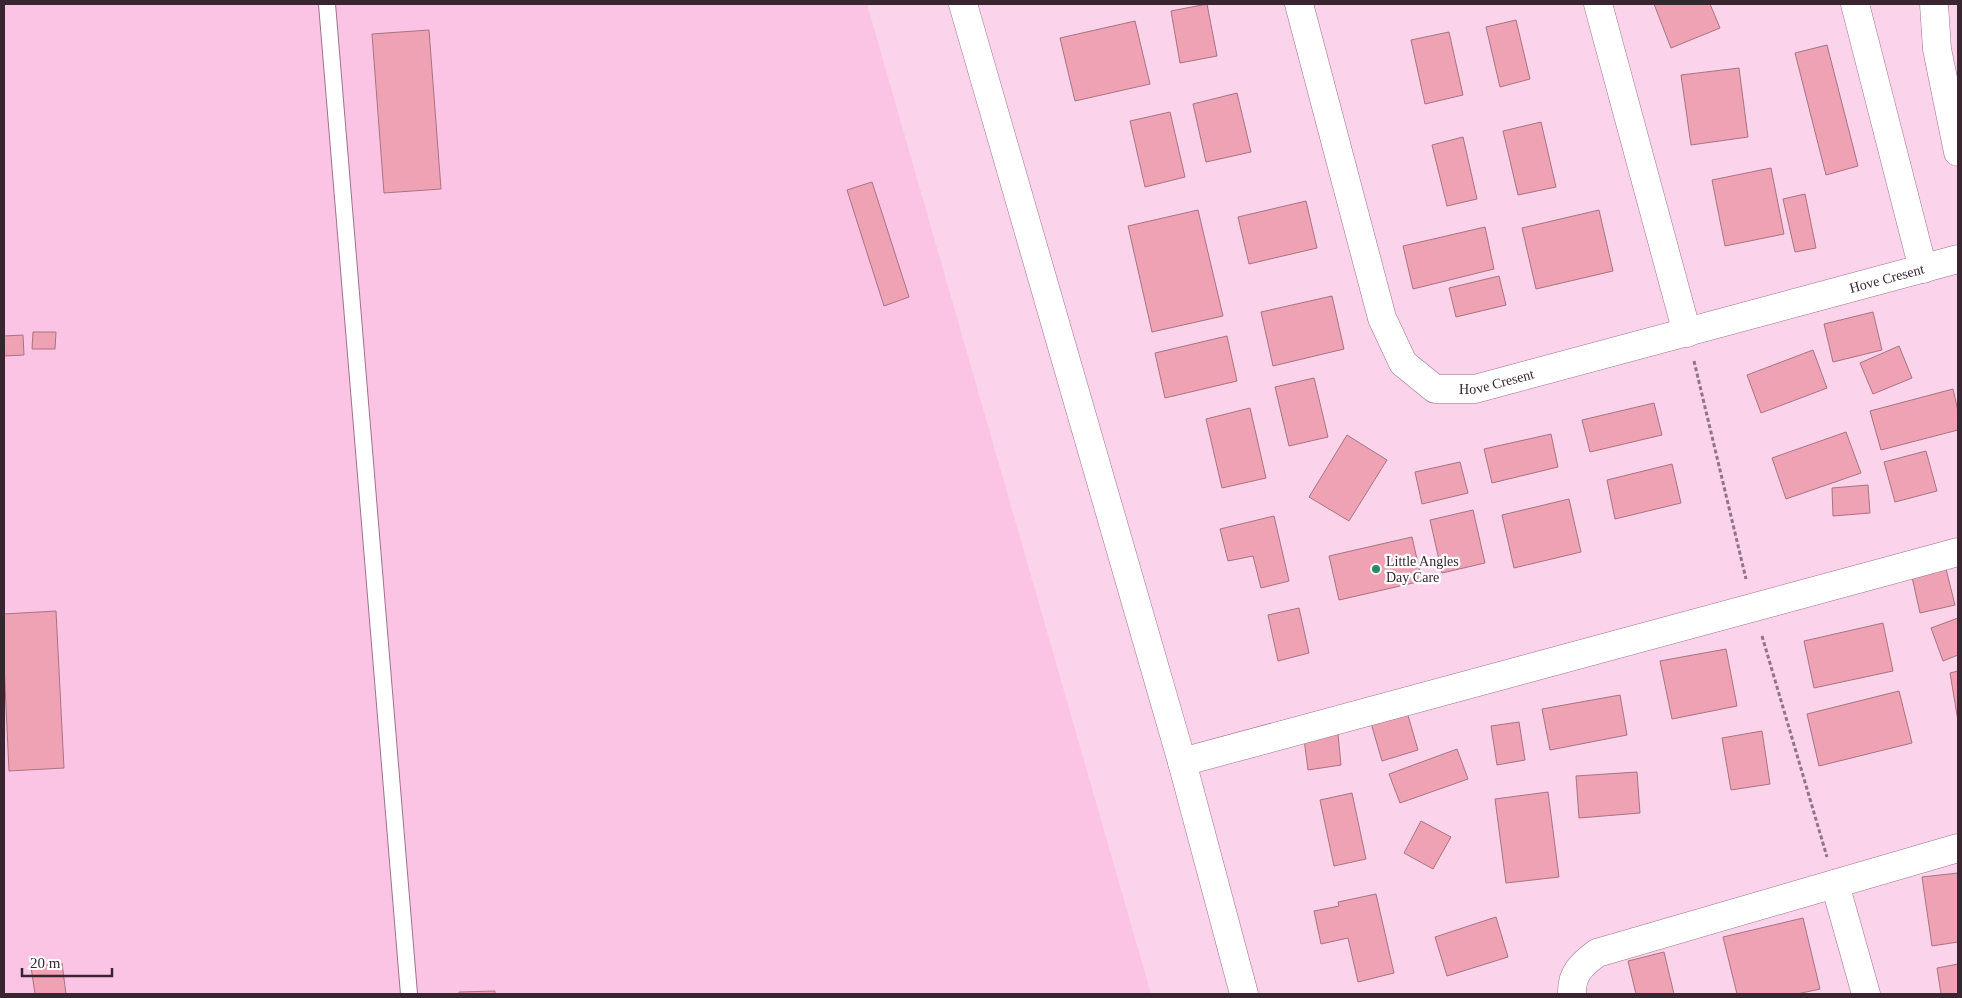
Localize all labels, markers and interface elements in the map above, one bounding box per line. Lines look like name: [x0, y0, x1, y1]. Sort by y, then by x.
street label: Hove Cresent: [1848, 261, 1926, 296]
street label: Hove Cresent: [1459, 366, 1536, 397]
place label: Little Angles Day Care: [1386, 554, 1459, 585]
marker: Little Angles Day Care: [1370, 563, 1382, 575]
scale bar: [22, 946, 112, 978]
text: 20 m: [30, 955, 61, 971]

